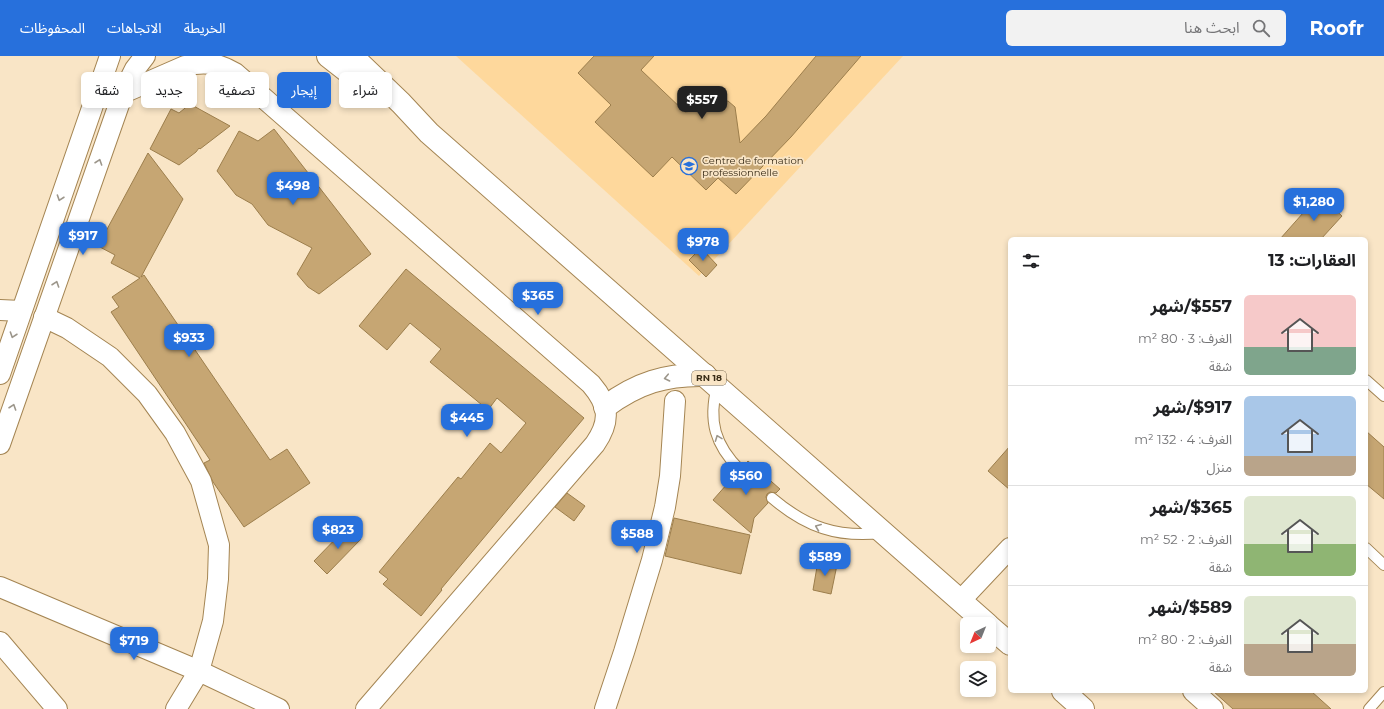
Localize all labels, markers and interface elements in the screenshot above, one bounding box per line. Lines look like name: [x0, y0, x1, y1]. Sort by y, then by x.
search box: [1006, 10, 1286, 46]
icon: search: [1250, 17, 1272, 39]
text: Roofr: [1310, 17, 1364, 40]
text: ابحث هنا: [1184, 18, 1240, 37]
text: المحفوظات: [20, 19, 85, 37]
text: الاتجاهات: [107, 19, 162, 37]
text: الخريطة: [184, 19, 226, 37]
chip: شقة: [81, 72, 133, 108]
chip: جديد: [141, 72, 197, 108]
chip: تصفية: [205, 72, 269, 108]
chip: إيجار: [277, 72, 331, 108]
chip: شراء: [339, 72, 392, 108]
pin: $557: [678, 86, 726, 120]
text: $557: [686, 91, 718, 107]
place label: Centre de formation professionnelle: [702, 154, 804, 179]
school or university icon: Centre de formation professionnelle: [679, 156, 699, 176]
one-way arrow: [94, 158, 103, 165]
pin: $498: [269, 172, 317, 206]
text: $498: [276, 177, 310, 193]
pin: $1,280: [1281, 188, 1347, 222]
text: $1,280: [1293, 193, 1335, 209]
one-way arrow: [56, 195, 65, 202]
pin: $917: [59, 222, 107, 256]
text: $917: [68, 227, 98, 243]
pin: $978: [679, 228, 727, 262]
text: $978: [687, 233, 719, 249]
icon: filters: [1020, 250, 1042, 272]
text: العقارات: 13: [1268, 250, 1356, 270]
one-way arrow: [51, 281, 60, 288]
pin: $365: [514, 282, 562, 316]
text: $365: [522, 287, 554, 303]
text: $557/شهر: [1150, 296, 1232, 316]
icon: home: [1276, 311, 1324, 359]
pin: $933: [165, 324, 213, 358]
text: $933: [173, 329, 205, 345]
text: الغرف: 3 · 80 m²: [1138, 330, 1232, 346]
one-way arrow: [9, 331, 18, 338]
text: شقة: [1209, 358, 1232, 374]
road number: RN 18: [692, 371, 726, 385]
one-way arrow: [664, 373, 670, 381]
text: $917/شهر: [1153, 397, 1232, 417]
one-way arrow: [8, 403, 17, 410]
pin: $445: [443, 404, 491, 438]
text: $445: [450, 409, 484, 425]
icon: home: [1276, 412, 1324, 460]
text: الغرف: 4 · 132 m²: [1134, 431, 1232, 447]
one-way arrow: [714, 435, 722, 442]
text: منزل: [1207, 459, 1232, 475]
pin: $560: [722, 462, 770, 496]
text: $560: [729, 467, 763, 483]
text: $365/شهر: [1150, 497, 1232, 517]
icon: home: [1276, 512, 1324, 560]
pin: $823: [314, 516, 362, 550]
pin: $588: [613, 520, 661, 554]
text: $823: [322, 521, 354, 537]
one-way arrow: [815, 523, 822, 531]
text: $588: [620, 525, 654, 541]
text: الغرف: 2 · 52 m²: [1140, 531, 1232, 547]
pin: $589: [801, 543, 849, 577]
text: $589: [809, 548, 841, 564]
text: شقة: [1209, 559, 1232, 575]
text: $589/شهر: [1149, 597, 1232, 617]
icon: home: [1276, 612, 1324, 660]
north arrow: [960, 617, 996, 653]
map controls: [960, 617, 996, 697]
pin: $719: [110, 627, 158, 661]
text: الغرف: 2 · 80 m²: [1138, 631, 1232, 647]
text: $719: [119, 632, 149, 648]
text: شقة: [1209, 659, 1232, 675]
button: layers: [960, 661, 996, 697]

